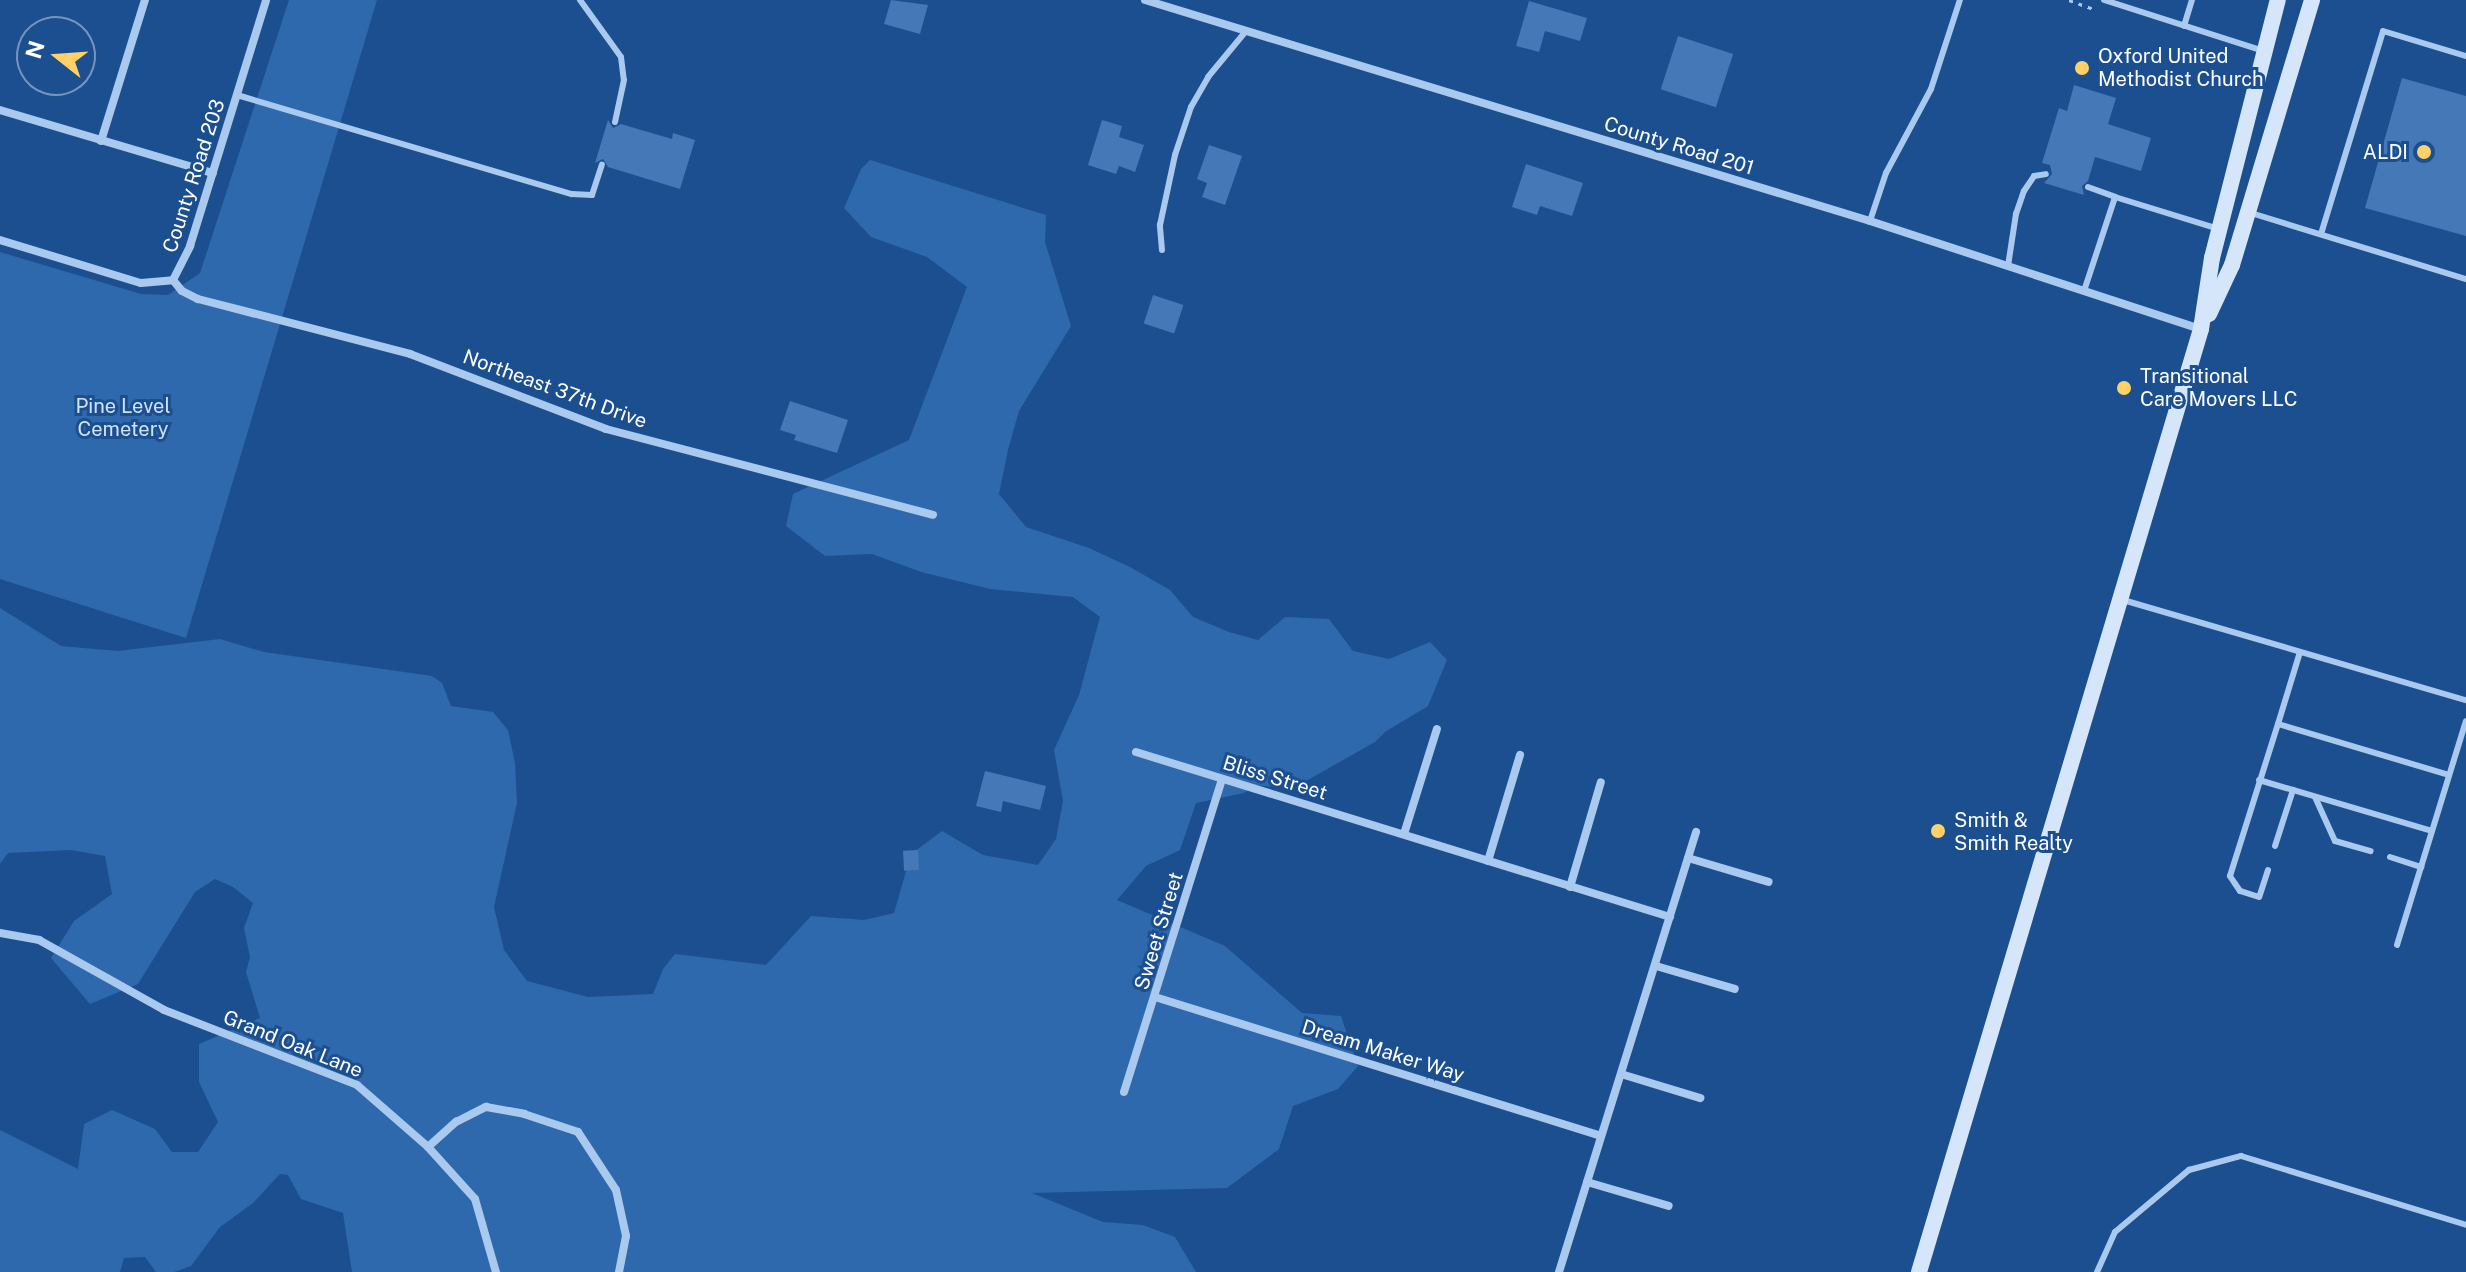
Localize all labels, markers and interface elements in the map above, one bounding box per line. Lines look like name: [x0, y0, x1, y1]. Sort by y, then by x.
north arrow: [16, 16, 96, 96]
text: N: [20, 38, 50, 62]
place label: Oxford United Methodist Church: [2098, 44, 2264, 91]
marker: Oxford United Methodist Church: [2073, 59, 2091, 77]
street label: County Road 203: [158, 96, 230, 256]
street label: County Road 201: [1601, 112, 1757, 180]
place label: ALDI: [2363, 140, 2408, 164]
marker: ALDI: [2415, 143, 2433, 161]
street label: Northeast 37th Drive: [460, 345, 650, 433]
place label: Transitional Care Movers LLC: [2140, 364, 2298, 411]
marker: Transitional Care Movers LLC: [2115, 379, 2133, 397]
park label: Pine Level Cemetery: [75, 394, 171, 441]
street label: Bliss Street: [1220, 751, 1330, 805]
place label: Smith & Smith Realty: [1954, 808, 2073, 855]
marker: Smith & Smith Realty: [1929, 822, 1947, 840]
street label: Sweet Street: [1130, 869, 1188, 993]
street label: Grand Oak Lane: [220, 1005, 366, 1083]
street label: Dream Maker Way: [1299, 1015, 1467, 1087]

